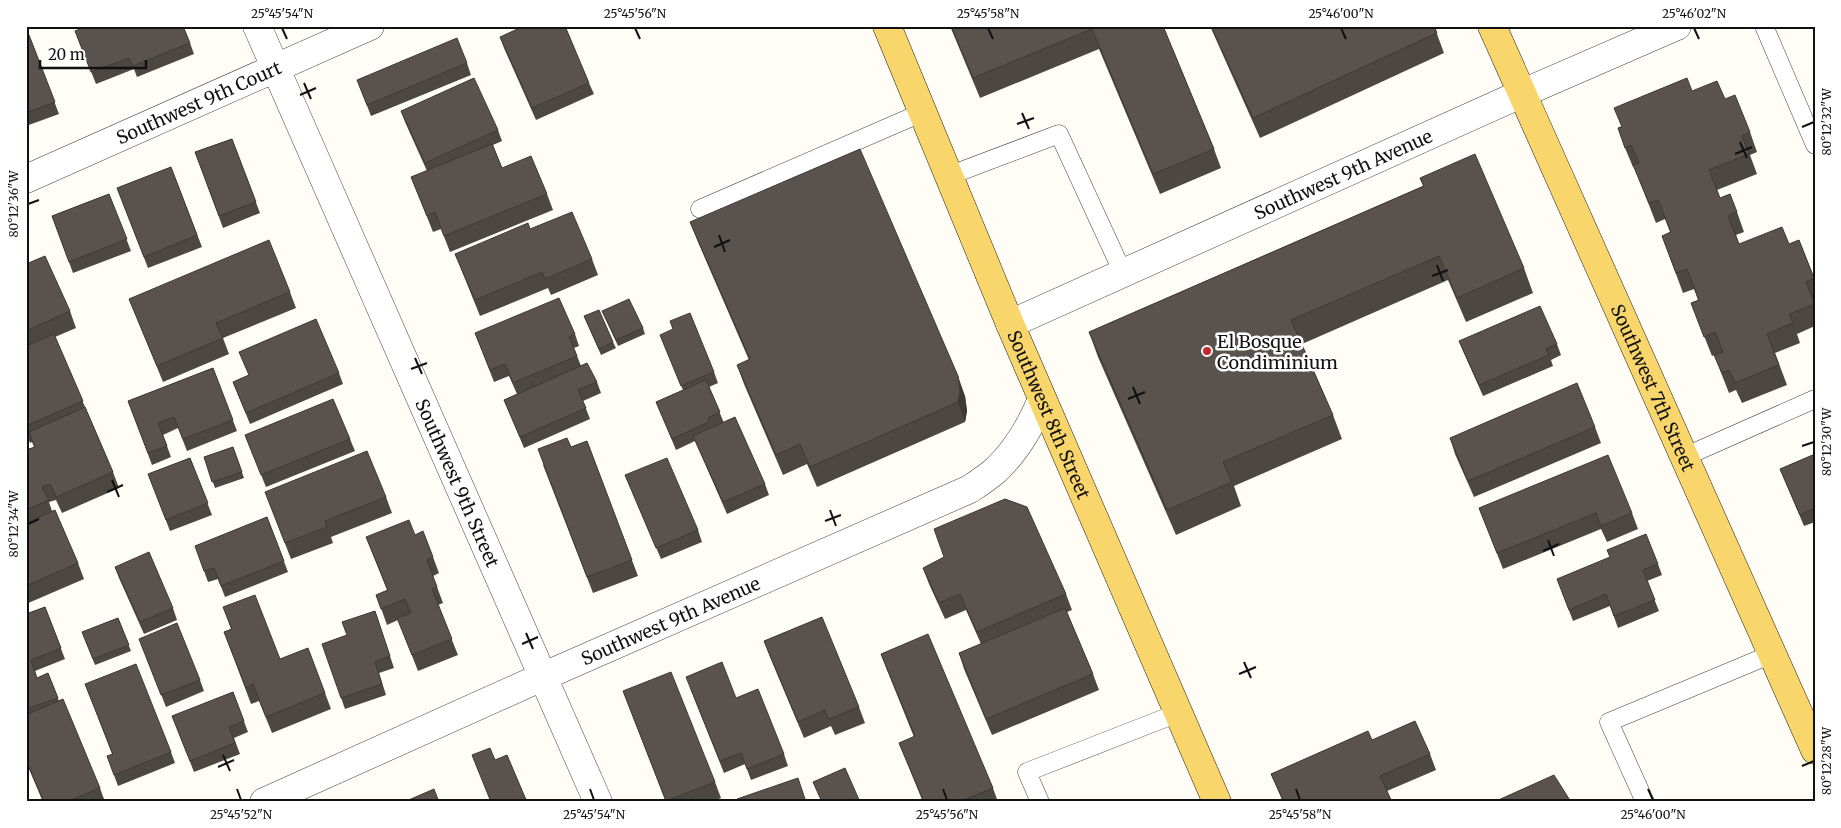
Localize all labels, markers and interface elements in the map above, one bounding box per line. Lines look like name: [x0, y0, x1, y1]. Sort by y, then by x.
text: 25°45'54"N: [251, 6, 314, 21]
text: 25°45'56"N: [604, 6, 667, 21]
text: 25°45'58"N: [957, 6, 1020, 21]
text: 25°46'00"N: [1308, 6, 1374, 21]
text: 25°46'02"N: [1662, 6, 1727, 21]
scale bar: [40, 38, 146, 70]
text: 20 m: [48, 45, 85, 64]
street label: Southwest 9th Court: [113, 55, 285, 149]
text: 80°12'32"W: [1819, 87, 1834, 156]
street label: Southwest 9th Avenue: [1250, 124, 1436, 224]
text: 80°12'36"W: [6, 169, 21, 238]
street label: Southwest 7th Street: [1606, 301, 1701, 475]
street label: Southwest 8th Street: [1003, 327, 1096, 502]
place label: El Bosque Condiminium: [1217, 330, 1338, 374]
marker: El Bosque Condiminium: [1201, 345, 1213, 357]
street label: Southwest 9th Street: [411, 395, 505, 571]
text: 80°12'30"W: [1819, 407, 1834, 476]
text: 80°12'34"W: [6, 490, 21, 557]
street label: Southwest 9th Avenue: [577, 571, 763, 670]
text: 80°12'28"W: [1819, 726, 1834, 795]
text: 25°45'52"N: [210, 807, 273, 822]
text: 25°45'54"N: [563, 807, 626, 822]
text: 25°45'56"N: [916, 807, 979, 822]
text: 25°45'58"N: [1269, 807, 1332, 822]
text: 25°46'00"N: [1620, 807, 1686, 822]

